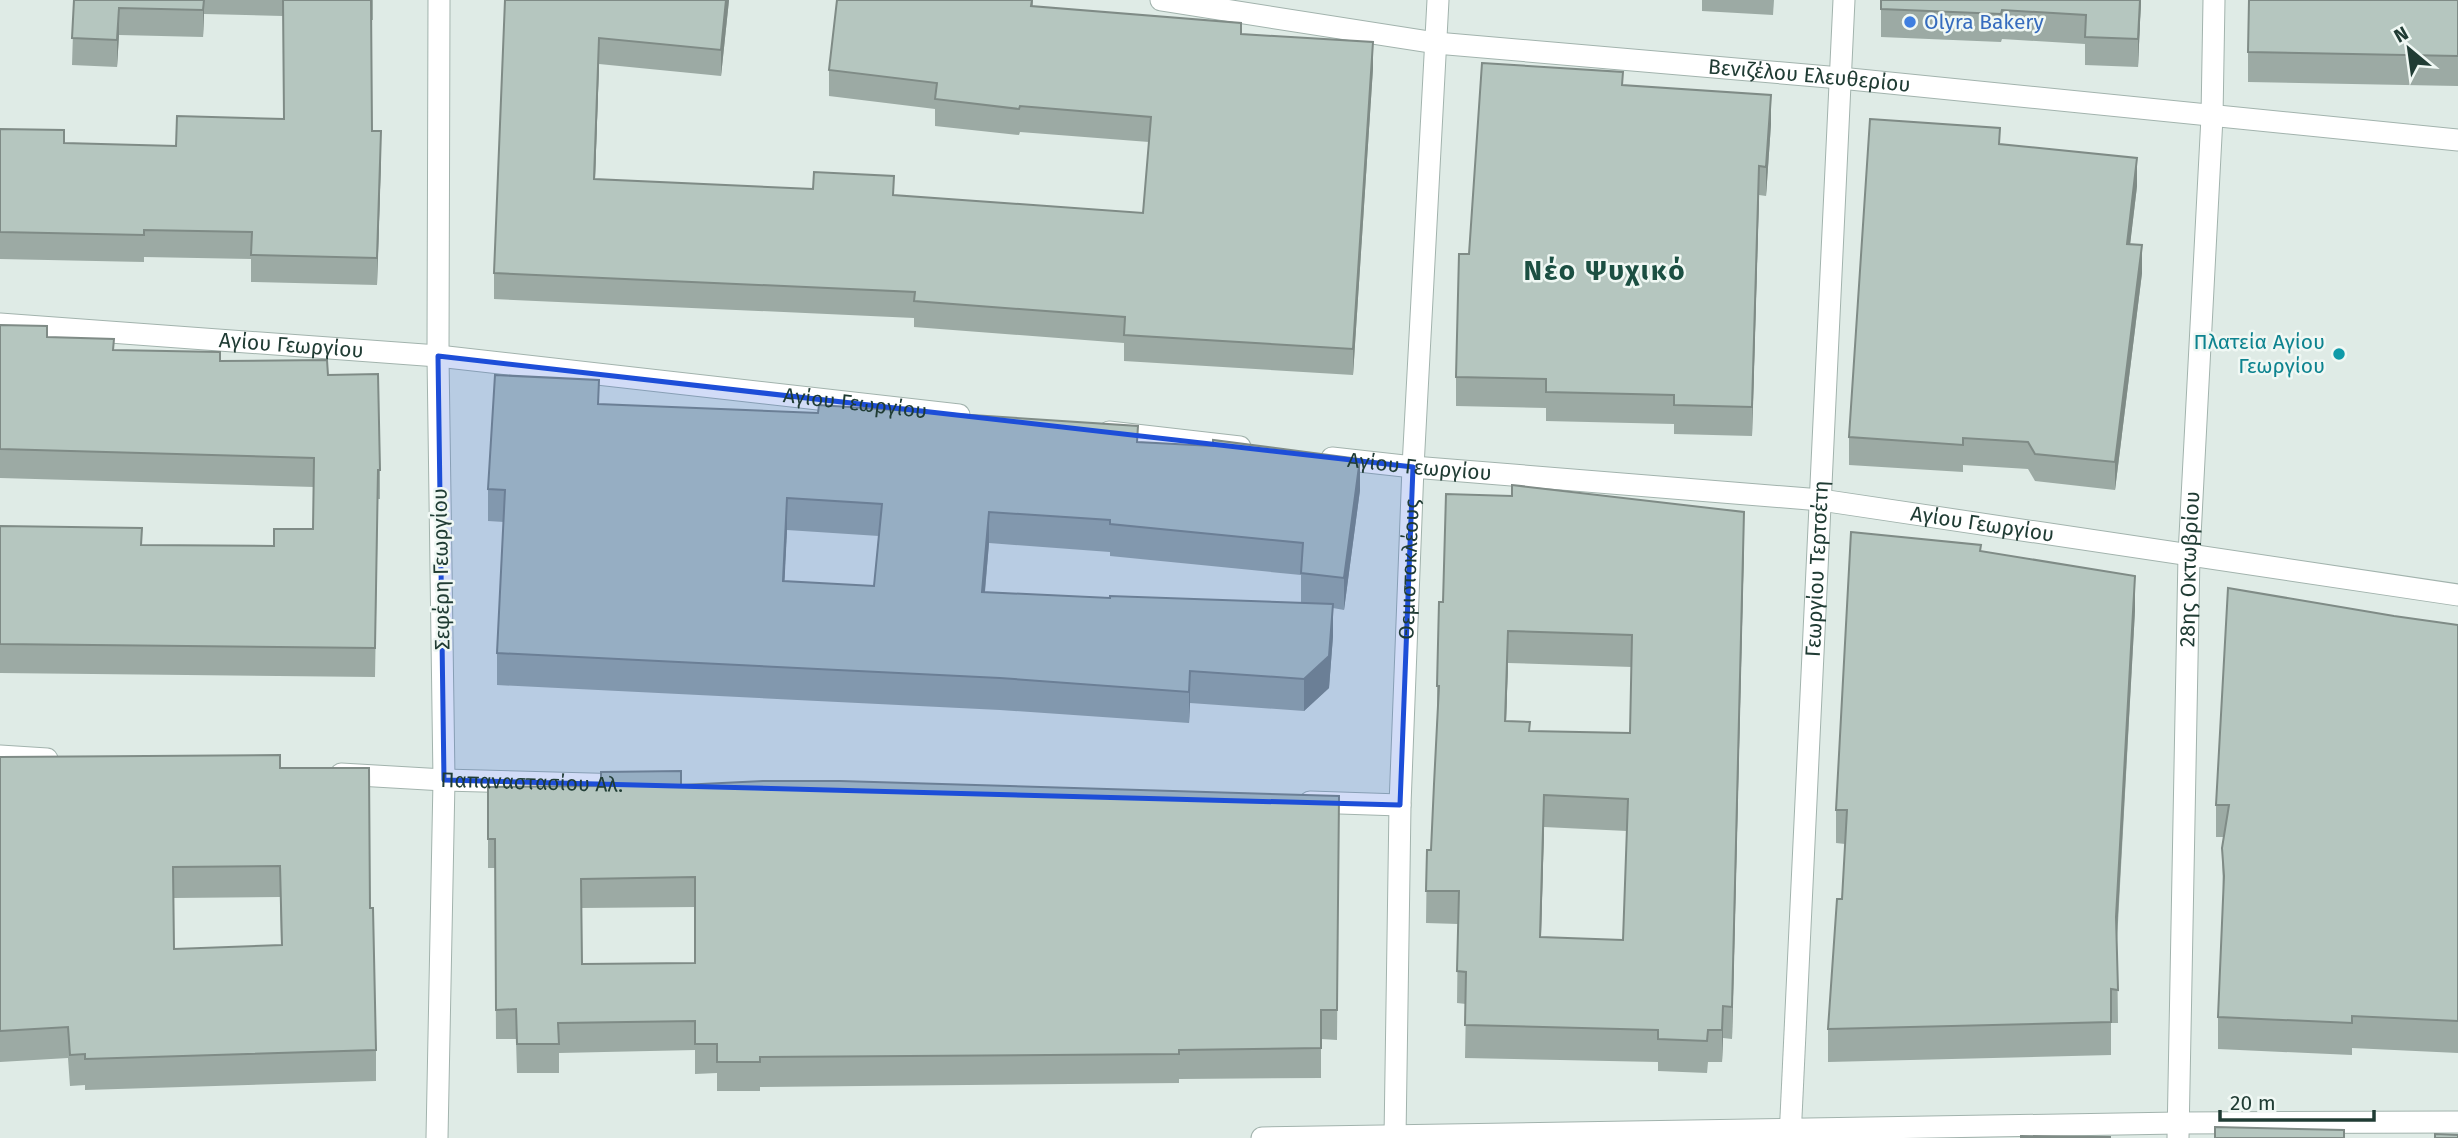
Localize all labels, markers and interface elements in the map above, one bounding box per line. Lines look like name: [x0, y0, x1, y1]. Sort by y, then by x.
place label: Olyra Bakery: [1924, 9, 2044, 35]
marker: Olyra Bakery: [1902, 14, 1918, 30]
north arrow: [2374, 14, 2444, 84]
text: N: [2390, 21, 2412, 48]
street label: Βενιζέλου Ελευθερίου: [1707, 54, 1912, 98]
district label: Νέο Ψυχικό: [1524, 254, 1687, 287]
street label: Αγίου Γεωργίου: [218, 327, 364, 364]
place label: Πλατεία Αγίου Γεωργίου: [2194, 329, 2325, 379]
marker: Πλατεία Αγίου Γεωργίου: [2331, 346, 2347, 362]
street label: Αγίου Γεωργίου: [782, 382, 929, 424]
street label: Αγίου Γεωργίου: [1346, 447, 1493, 486]
street label: Γεωργίου Τερτσέτη: [1800, 480, 1834, 657]
street label: Σεφέρη Γεωργίου: [427, 488, 455, 650]
street label: 28ης Οκτωβρίου: [2174, 490, 2205, 647]
street label: Θεμιστοκλέους: [1393, 498, 1425, 640]
street label: Αγίου Γεωργίου: [1909, 501, 2056, 548]
street label: Παπαναστασίου Αλ.: [440, 767, 624, 798]
scale bar: [2220, 1078, 2374, 1122]
text: 20 m: [2230, 1090, 2276, 1116]

